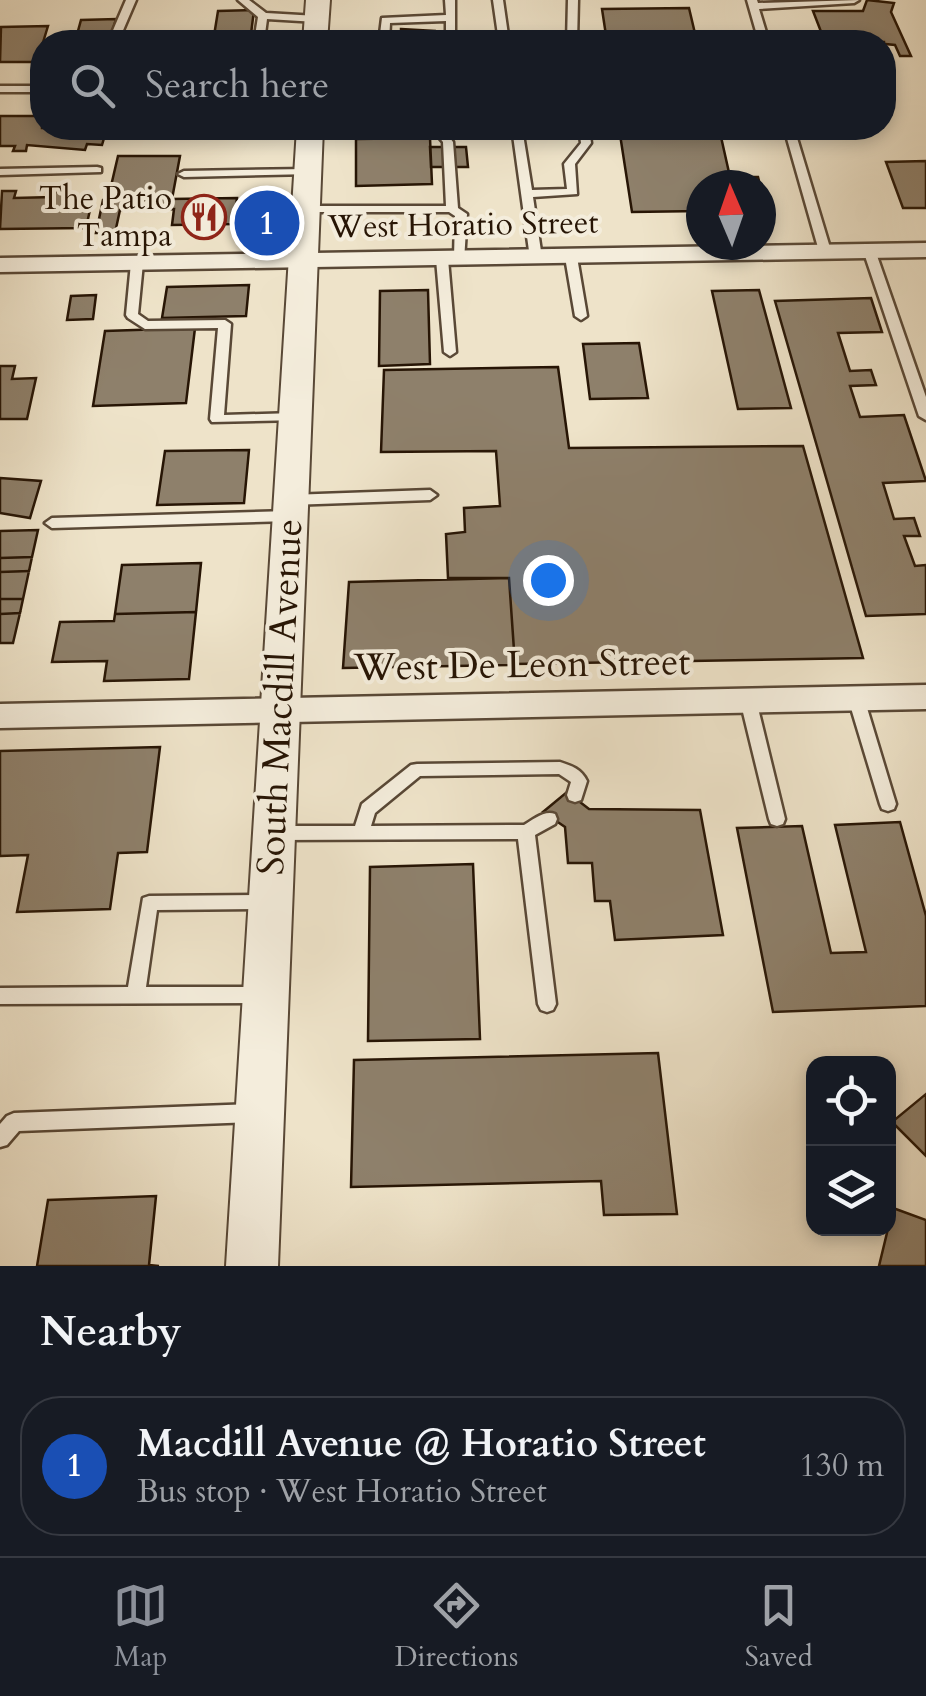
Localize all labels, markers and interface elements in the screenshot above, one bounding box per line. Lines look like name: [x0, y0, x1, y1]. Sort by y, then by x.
search box: [30, 30, 896, 140]
icon: search: [65, 58, 120, 113]
text: Search here: [145, 59, 329, 111]
north arrow: [686, 170, 776, 260]
place label: The Patio Tampa: [39, 177, 172, 258]
pin: 1: [234, 186, 300, 260]
restaurant icon: The Patio Tampa: [181, 194, 227, 240]
street label: West Horatio Street: [326, 201, 599, 249]
street label: South Macdill Avenue: [245, 518, 315, 876]
your location: [523, 555, 574, 606]
street label: West De Leon Street: [352, 636, 691, 694]
map controls: [806, 1056, 896, 1236]
button: locate: [806, 1056, 896, 1146]
button: layers: [806, 1146, 896, 1236]
text: Nearby: [40, 1303, 182, 1360]
text: Macdill Avenue @ Horatio Street: [137, 1418, 706, 1470]
text: 1: [66, 1444, 83, 1488]
text: 130 m: [799, 1444, 884, 1488]
text: Bus stop · West Horatio Street: [137, 1470, 547, 1514]
tab: Map: [113, 1578, 168, 1676]
tab: Directions: [395, 1578, 518, 1676]
tab: Saved: [745, 1578, 813, 1676]

